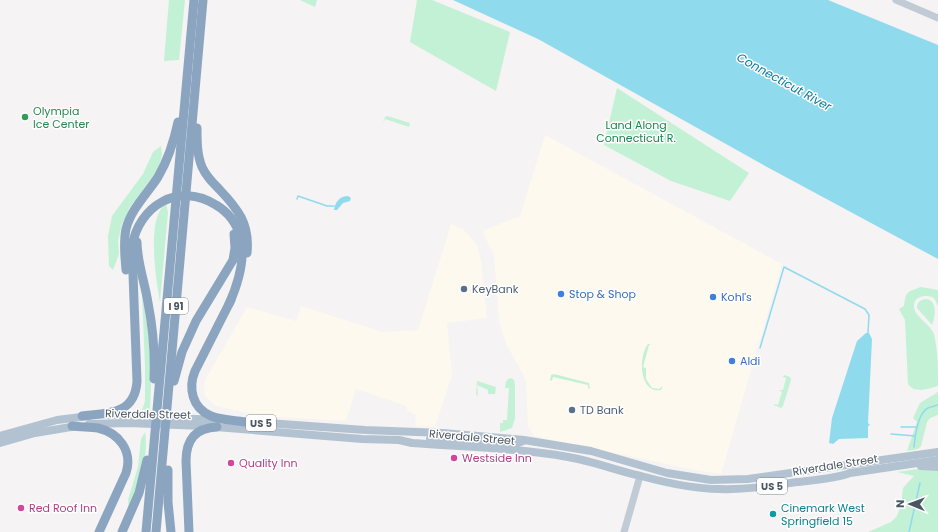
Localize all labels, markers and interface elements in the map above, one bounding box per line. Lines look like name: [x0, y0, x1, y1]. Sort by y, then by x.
water label: Connecticut River: [734, 48, 835, 115]
place label: Olympia Ice Center: [33, 103, 89, 132]
marker: Olympia Ice Center: [20, 112, 30, 122]
park label: Land Along Connecticut R.: [596, 117, 676, 146]
place label: KeyBank: [472, 281, 519, 297]
marker: KeyBank: [459, 284, 469, 294]
place label: Stop & Shop: [569, 286, 636, 302]
marker: Stop & Shop: [556, 289, 566, 299]
place label: Kohl's: [721, 289, 752, 305]
marker: Kohl's: [708, 292, 718, 302]
road number: I 91: [164, 298, 188, 314]
place label: Aldi: [740, 353, 761, 369]
marker: Aldi: [727, 356, 737, 366]
place label: TD Bank: [580, 402, 624, 418]
street label: Riverdale Street: [105, 405, 191, 423]
marker: TD Bank: [567, 405, 577, 415]
road number: US 5: [246, 415, 276, 431]
street label: Riverdale Street: [428, 425, 516, 449]
place label: Westside Inn: [462, 450, 532, 466]
street label: Riverdale Street: [791, 450, 879, 480]
marker: Westside Inn: [449, 453, 459, 463]
place label: Quality Inn: [239, 455, 297, 471]
marker: Quality Inn: [226, 458, 236, 468]
road number: US 5: [757, 478, 787, 494]
north arrow: [890, 484, 930, 524]
place label: Red Roof Inn: [29, 500, 97, 516]
place label: Cinemark West Springfield 15: [781, 500, 865, 529]
text: N: [892, 500, 908, 508]
marker: Red Roof Inn: [16, 503, 26, 513]
marker: Cinemark West Springfield 15: [768, 509, 778, 519]

